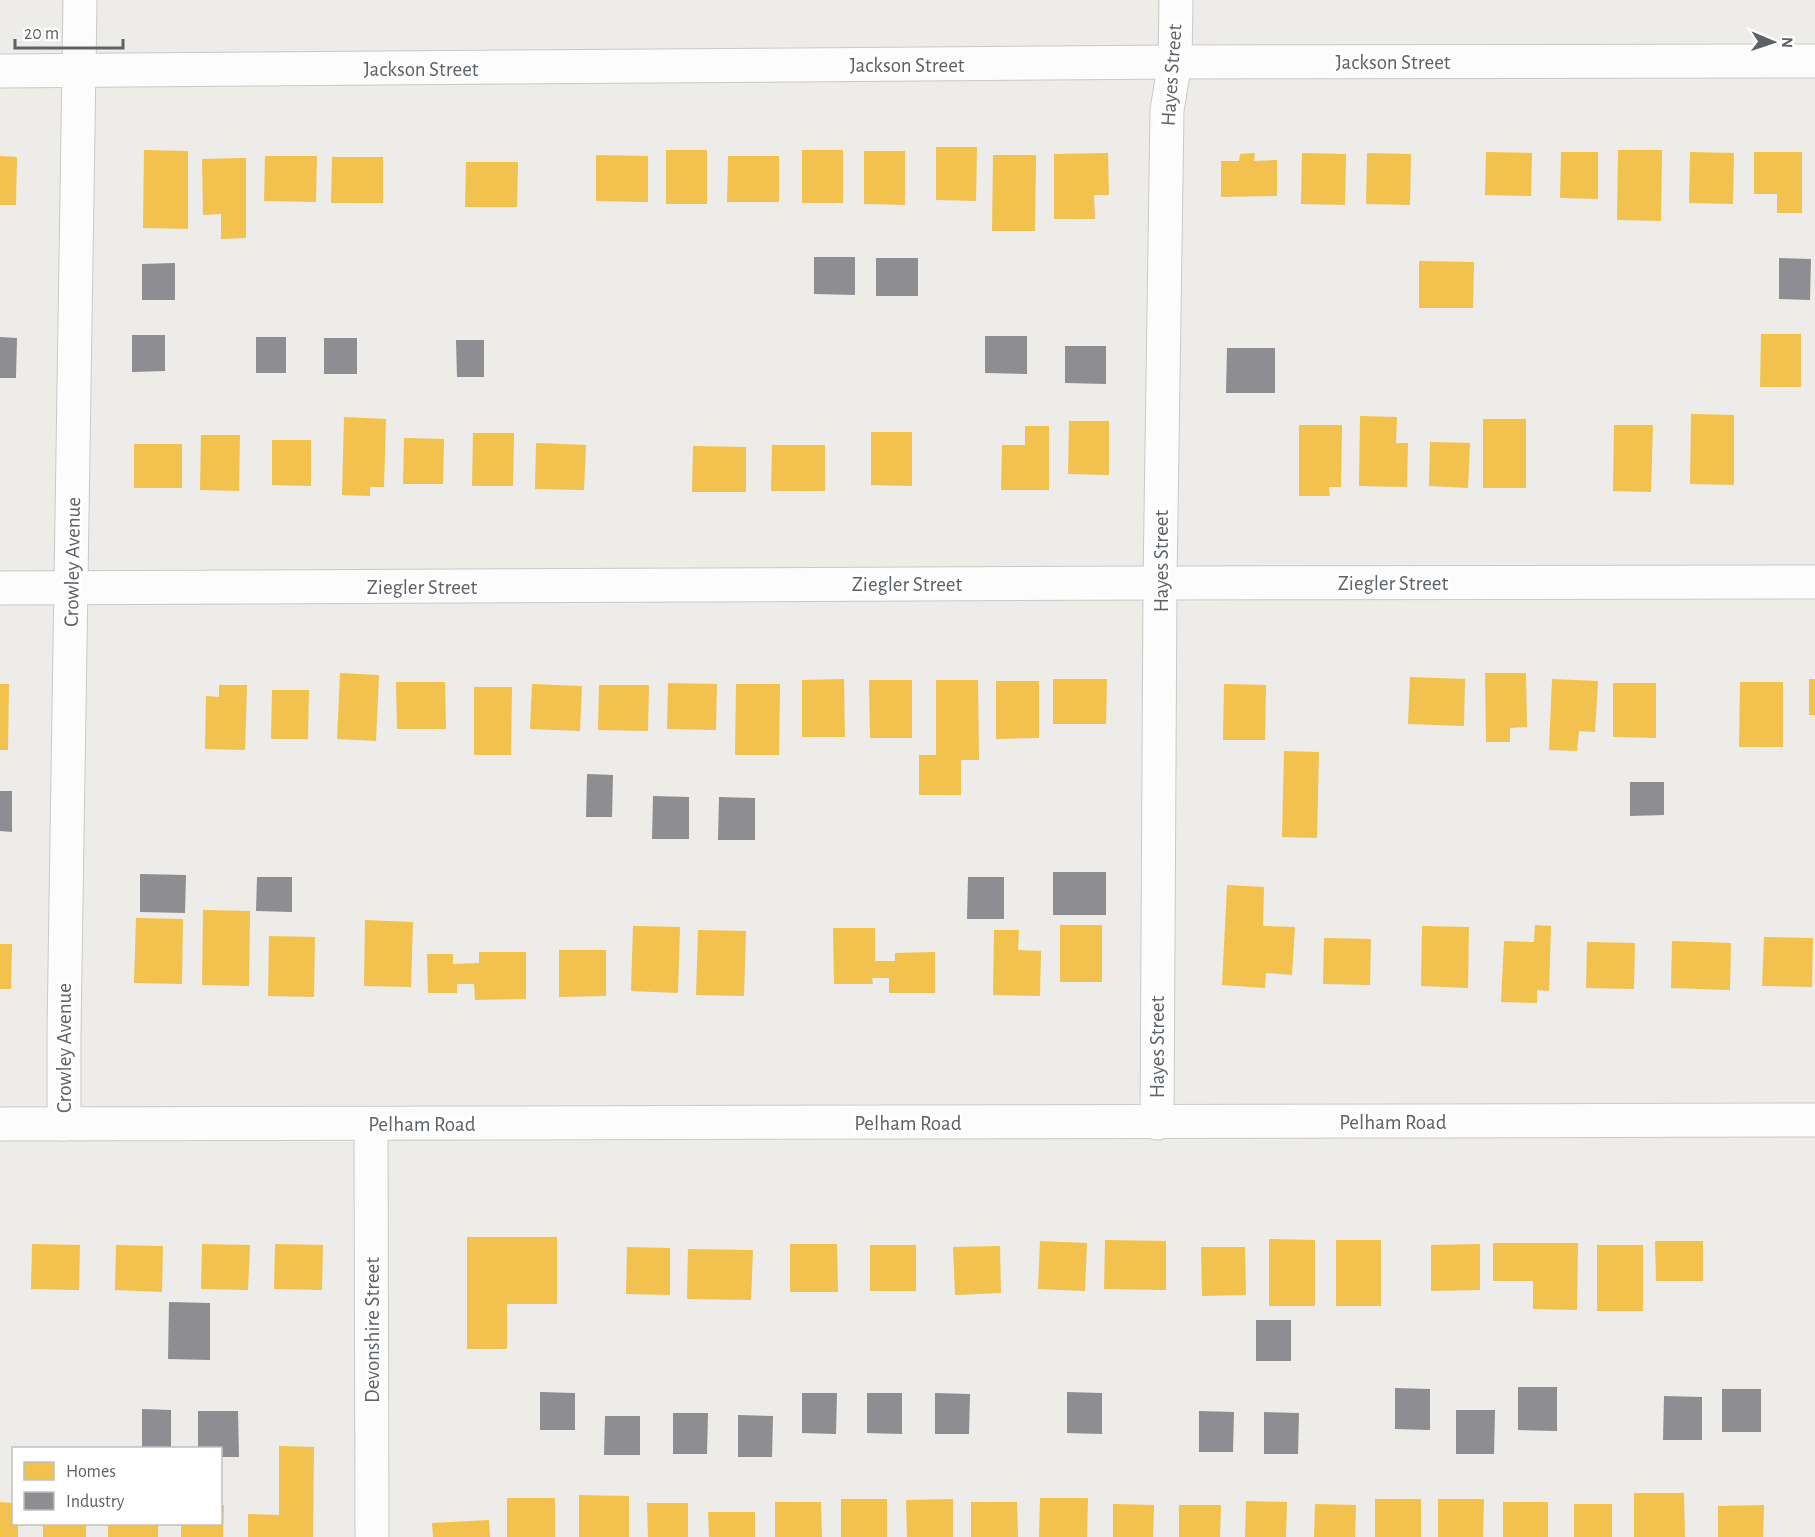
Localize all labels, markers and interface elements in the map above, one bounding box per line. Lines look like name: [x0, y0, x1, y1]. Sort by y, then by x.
scale bar: [15, 12, 123, 50]
north arrow: [1743, 12, 1803, 72]
street label: Hayes Street: [1157, 23, 1186, 127]
text: 20 m: [24, 25, 59, 43]
text: N: [1779, 37, 1795, 48]
street label: Jackson Street: [1335, 52, 1451, 73]
street label: Jackson Street: [849, 55, 965, 76]
street label: Jackson Street: [363, 59, 479, 80]
street label: Crowley Avenue: [61, 497, 84, 627]
street label: Hayes Street: [1151, 510, 1172, 612]
street label: Ziegler Street: [1338, 573, 1449, 594]
street label: Ziegler Street: [852, 574, 963, 595]
street label: Ziegler Street: [367, 577, 478, 598]
street label: Crowley Avenue: [54, 983, 75, 1113]
street label: Hayes Street: [1147, 996, 1168, 1098]
street label: Pelham Road: [1339, 1112, 1447, 1133]
street label: Pelham Road: [854, 1113, 962, 1134]
street label: Pelham Road: [368, 1114, 476, 1135]
street label: Devonshire Street: [362, 1257, 383, 1403]
legend: [12, 1447, 222, 1525]
text: Homes: [66, 1463, 116, 1481]
text: Industry: [66, 1493, 125, 1511]

